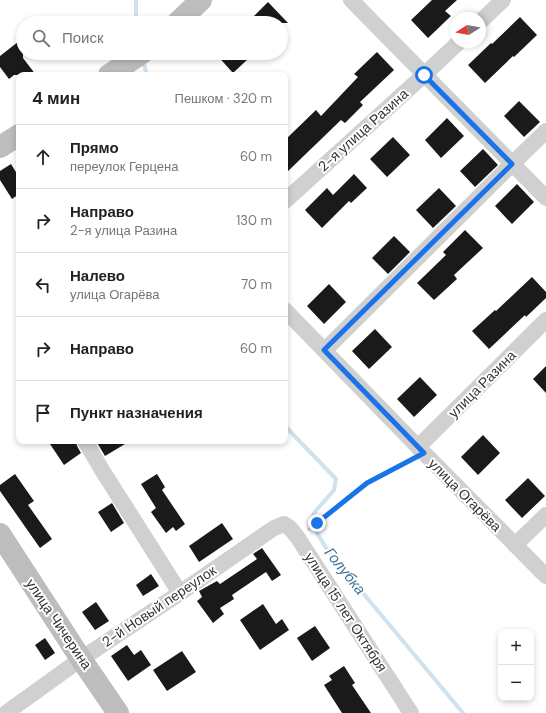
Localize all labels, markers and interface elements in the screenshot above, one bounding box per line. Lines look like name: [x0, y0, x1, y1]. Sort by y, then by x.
north arrow: [450, 12, 486, 48]
search box: [16, 16, 288, 60]
icon: search: [30, 27, 52, 49]
text: Поиск: [62, 28, 104, 48]
route start: [415, 66, 433, 84]
street label: 2-я улица Разина: [314, 85, 412, 175]
text: 4 мин: [32, 87, 80, 109]
text: Пешком · 320 m: [175, 90, 272, 107]
text: Прямо: [70, 138, 119, 158]
icon: ahead: [32, 146, 54, 168]
text: 60 m: [240, 148, 272, 165]
text: переулок Герцена: [70, 158, 178, 175]
text: Направо: [70, 202, 134, 222]
icon: right: [32, 210, 54, 232]
text: 130 m: [236, 212, 272, 229]
text: 2-я улица Разина: [70, 222, 177, 239]
text: Налево: [70, 266, 125, 286]
icon: left: [32, 274, 54, 296]
text: 70 m: [241, 276, 272, 293]
text: улица Огарёва: [70, 286, 159, 303]
icon: right: [32, 338, 54, 360]
text: Направо: [70, 339, 134, 359]
text: 60 m: [240, 340, 272, 357]
street label: улица Разина: [444, 346, 520, 422]
icon: arrive: [32, 402, 54, 424]
text: Пункт назначения: [70, 403, 203, 423]
street label: улица Огарёва: [425, 455, 506, 536]
route end: [308, 514, 326, 532]
water label: Голубка: [320, 543, 370, 599]
street label: улица 15 лет Октября: [301, 549, 391, 675]
street label: 2-й Новый переулок: [98, 561, 220, 651]
street label: улица Чичерина: [22, 575, 96, 673]
map controls: [498, 629, 534, 701]
button: +: [498, 629, 534, 665]
button: −: [498, 665, 534, 701]

